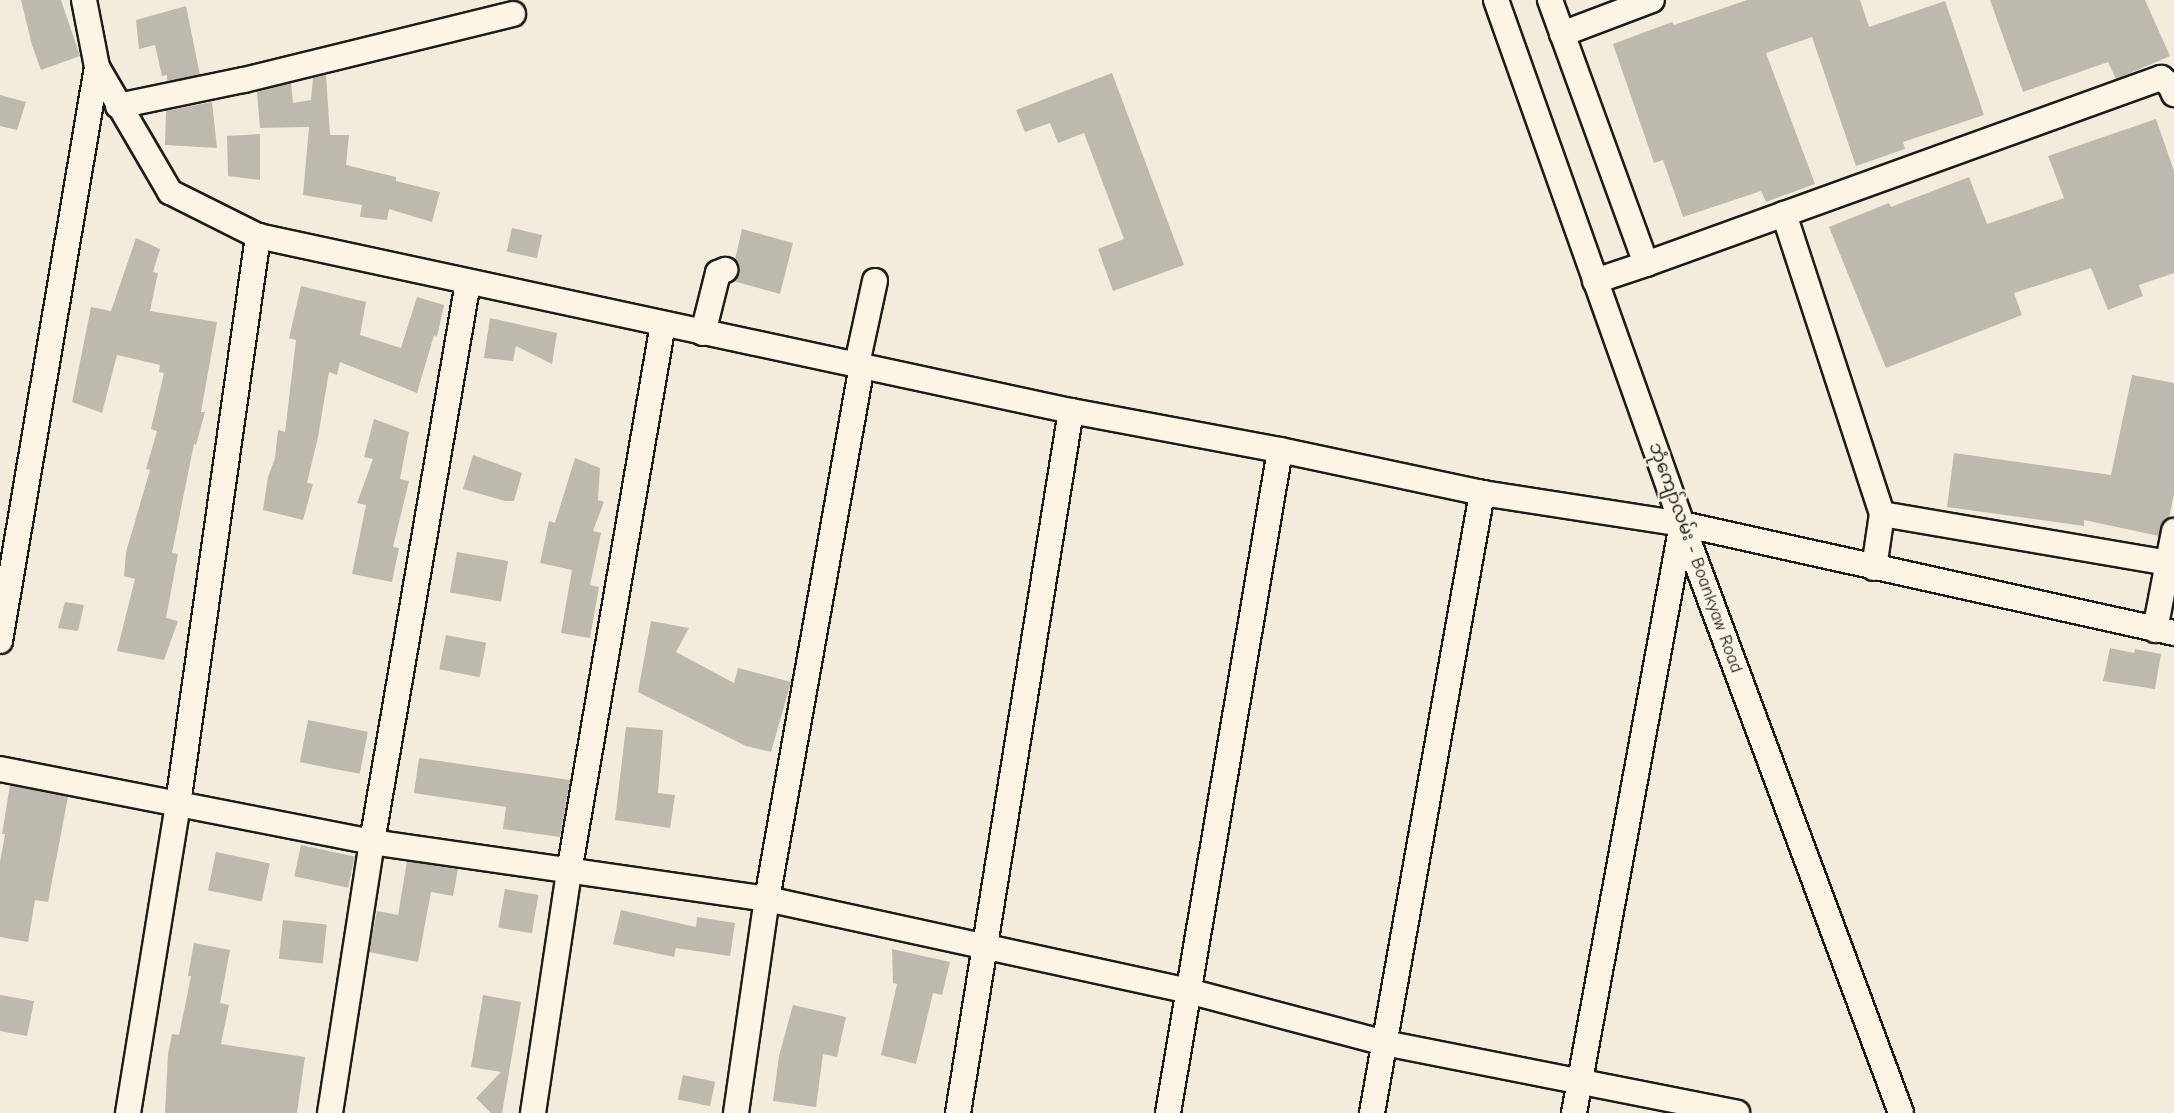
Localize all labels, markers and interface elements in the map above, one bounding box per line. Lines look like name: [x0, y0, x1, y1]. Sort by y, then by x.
street label: ဘုံကျော်လမ်း - Boankyaw Road: [1643, 440, 1747, 676]

